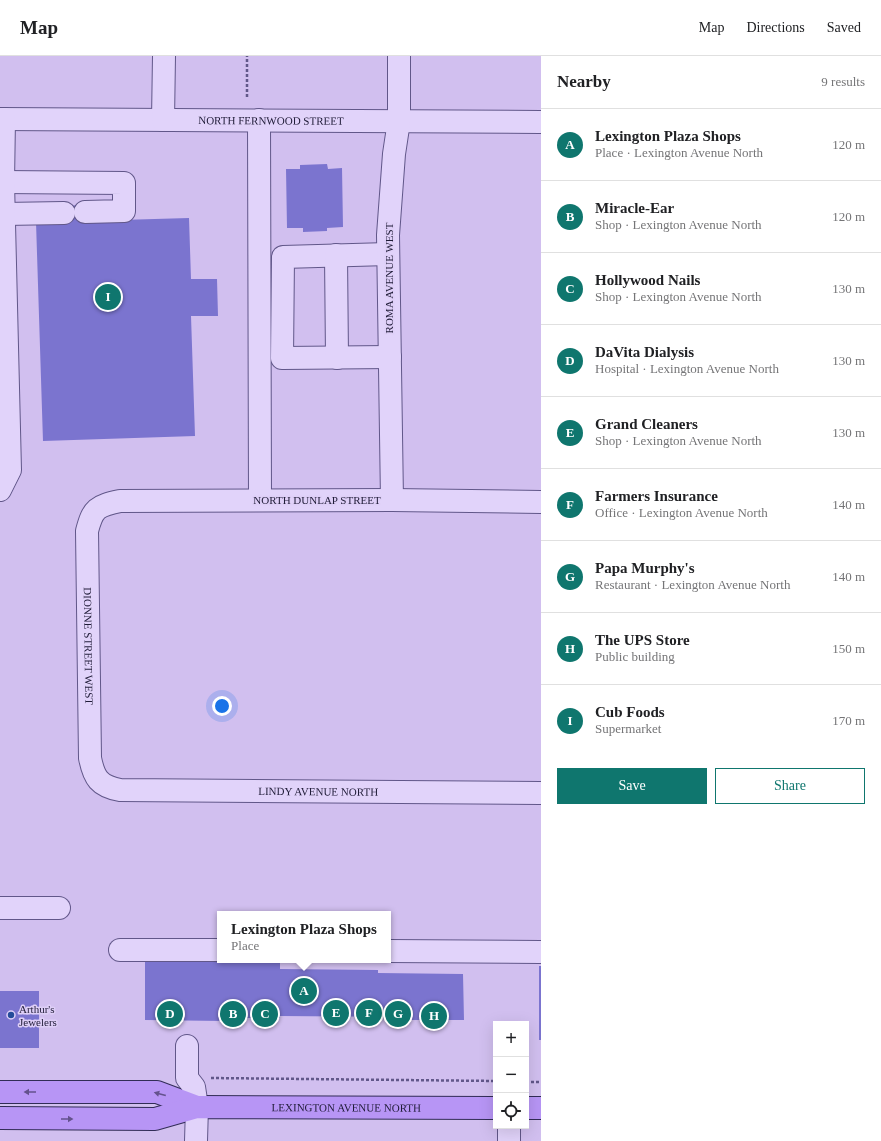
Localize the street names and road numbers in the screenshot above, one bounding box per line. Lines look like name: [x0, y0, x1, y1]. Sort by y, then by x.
street label: NORTH FERNWOOD STREET: [198, 114, 344, 127]
street label: ROMA AVENUE WEST: [383, 222, 395, 333]
street label: NORTH DUNLAP STREET: [253, 494, 381, 506]
street label: DIONNE STREET WEST: [82, 587, 95, 705]
street label: LINDY AVENUE NORTH: [258, 785, 378, 798]
street label: LEXINGTON AVENUE NORTH: [272, 1101, 421, 1114]

